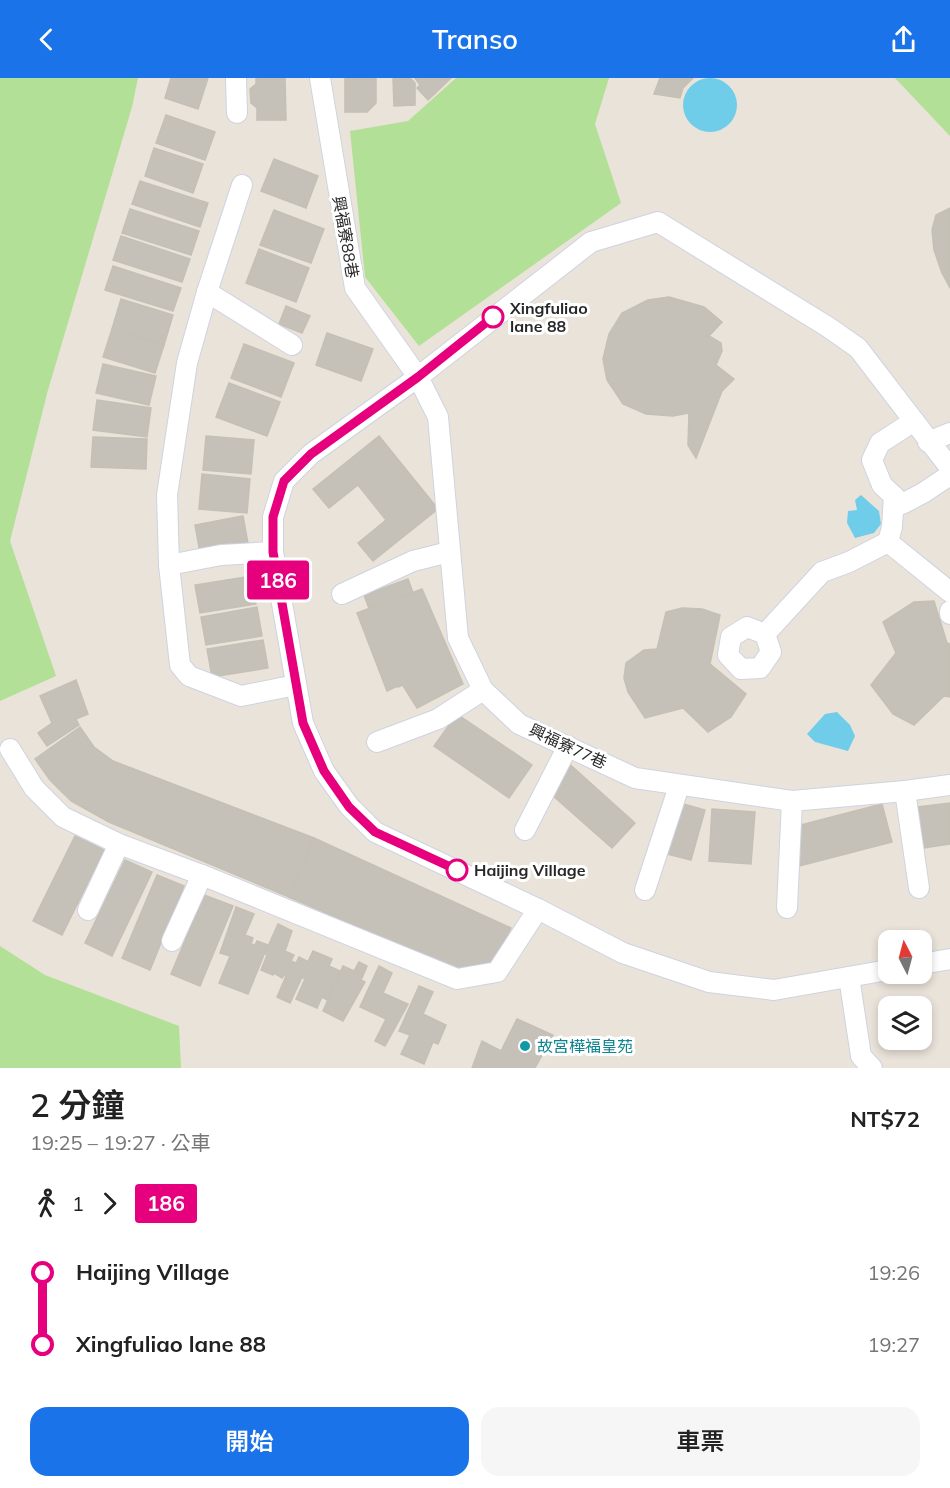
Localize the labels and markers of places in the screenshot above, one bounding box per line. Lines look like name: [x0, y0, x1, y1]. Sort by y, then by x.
place label: Xingfuliao lane 88: [509, 298, 588, 336]
marker: Xingfuliao lane 88: [482, 306, 504, 328]
marker: Haijing Village: [446, 859, 468, 881]
place label: Haijing Village: [474, 860, 586, 880]
place label: 故宮樺福皇苑: [537, 1036, 633, 1056]
marker: 故宮樺福皇苑: [518, 1039, 532, 1053]

